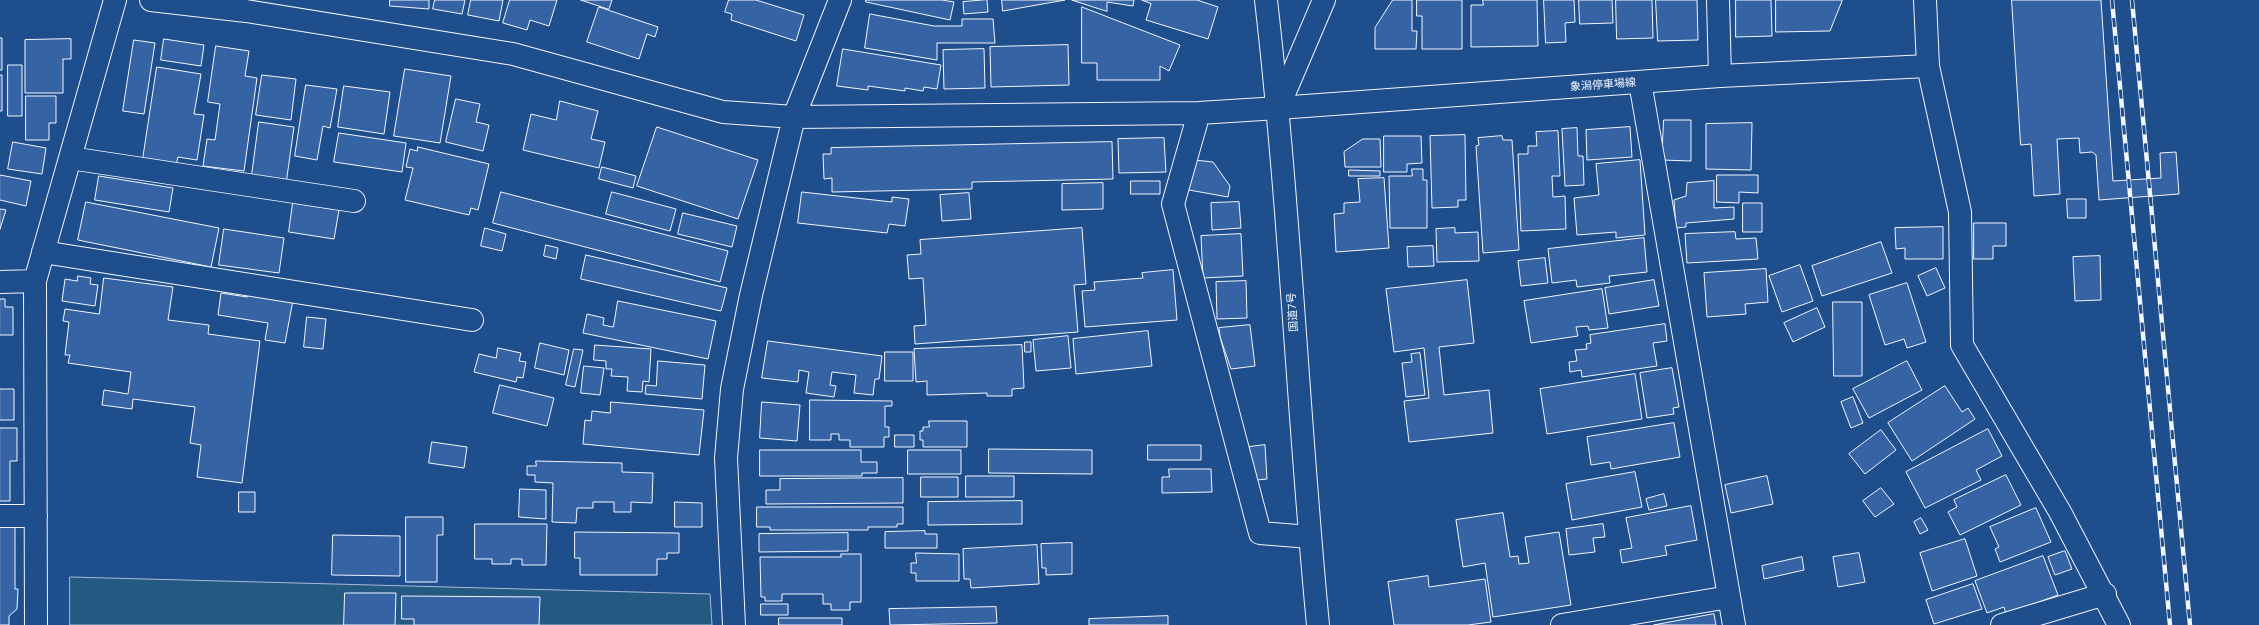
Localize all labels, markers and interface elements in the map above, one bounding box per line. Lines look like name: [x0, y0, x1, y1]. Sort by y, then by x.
street label: 象潟停車場線: [1570, 76, 1636, 94]
street label: 国道7号: [1285, 292, 1301, 332]

